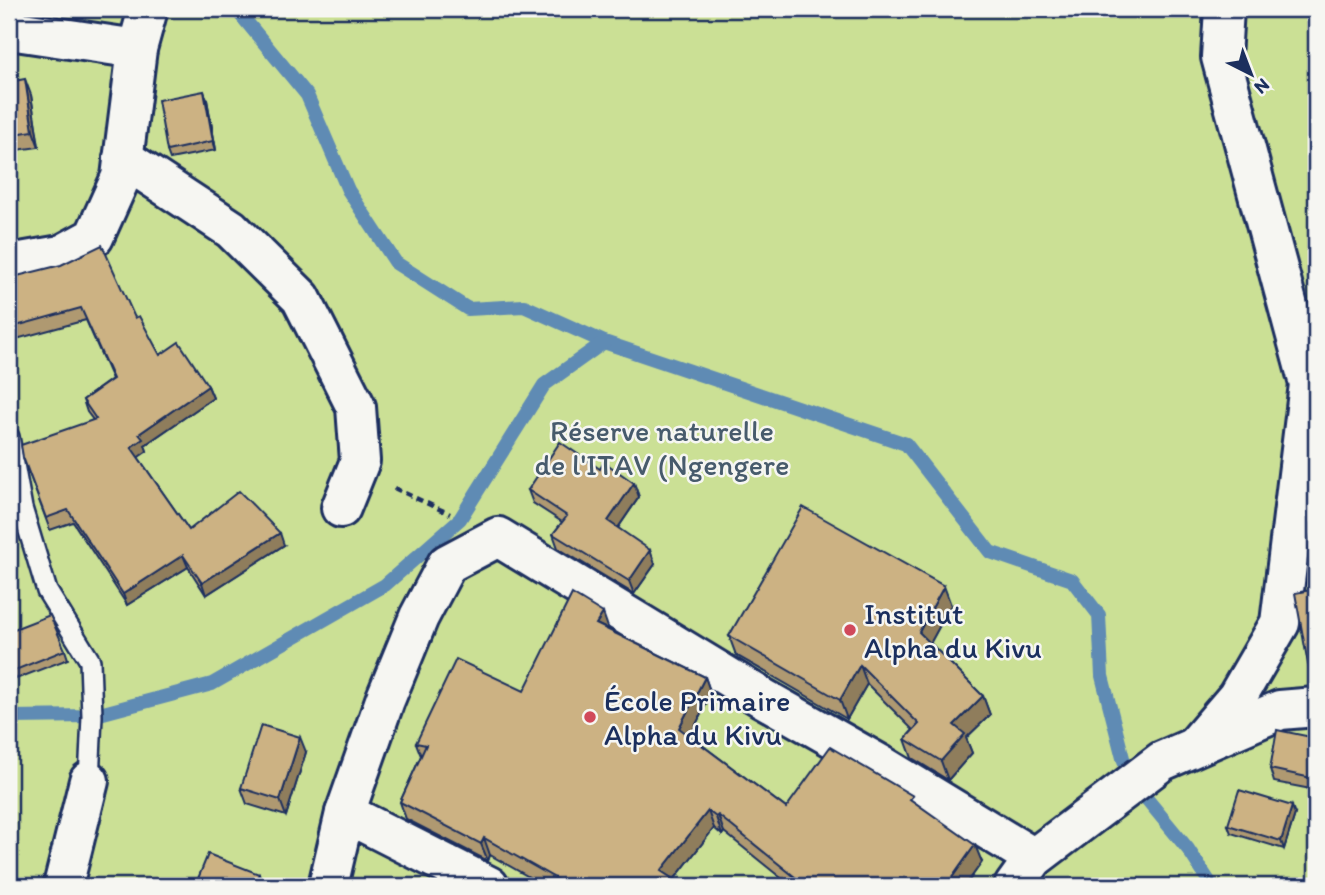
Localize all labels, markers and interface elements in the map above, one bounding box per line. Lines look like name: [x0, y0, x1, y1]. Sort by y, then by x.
north arrow: [1216, 38, 1286, 108]
text: N: [1250, 73, 1275, 99]
park label: Réserve naturelle de l'ITAV (Ngengere: [535, 412, 789, 483]
place label: Institut Alpha du Kivu: [864, 595, 1042, 666]
marker: Institut Alpha du Kivu: [842, 622, 858, 638]
place label: École Primaire Alpha du Kivu: [604, 682, 790, 753]
marker: École Primaire Alpha du Kivu: [582, 709, 598, 725]

